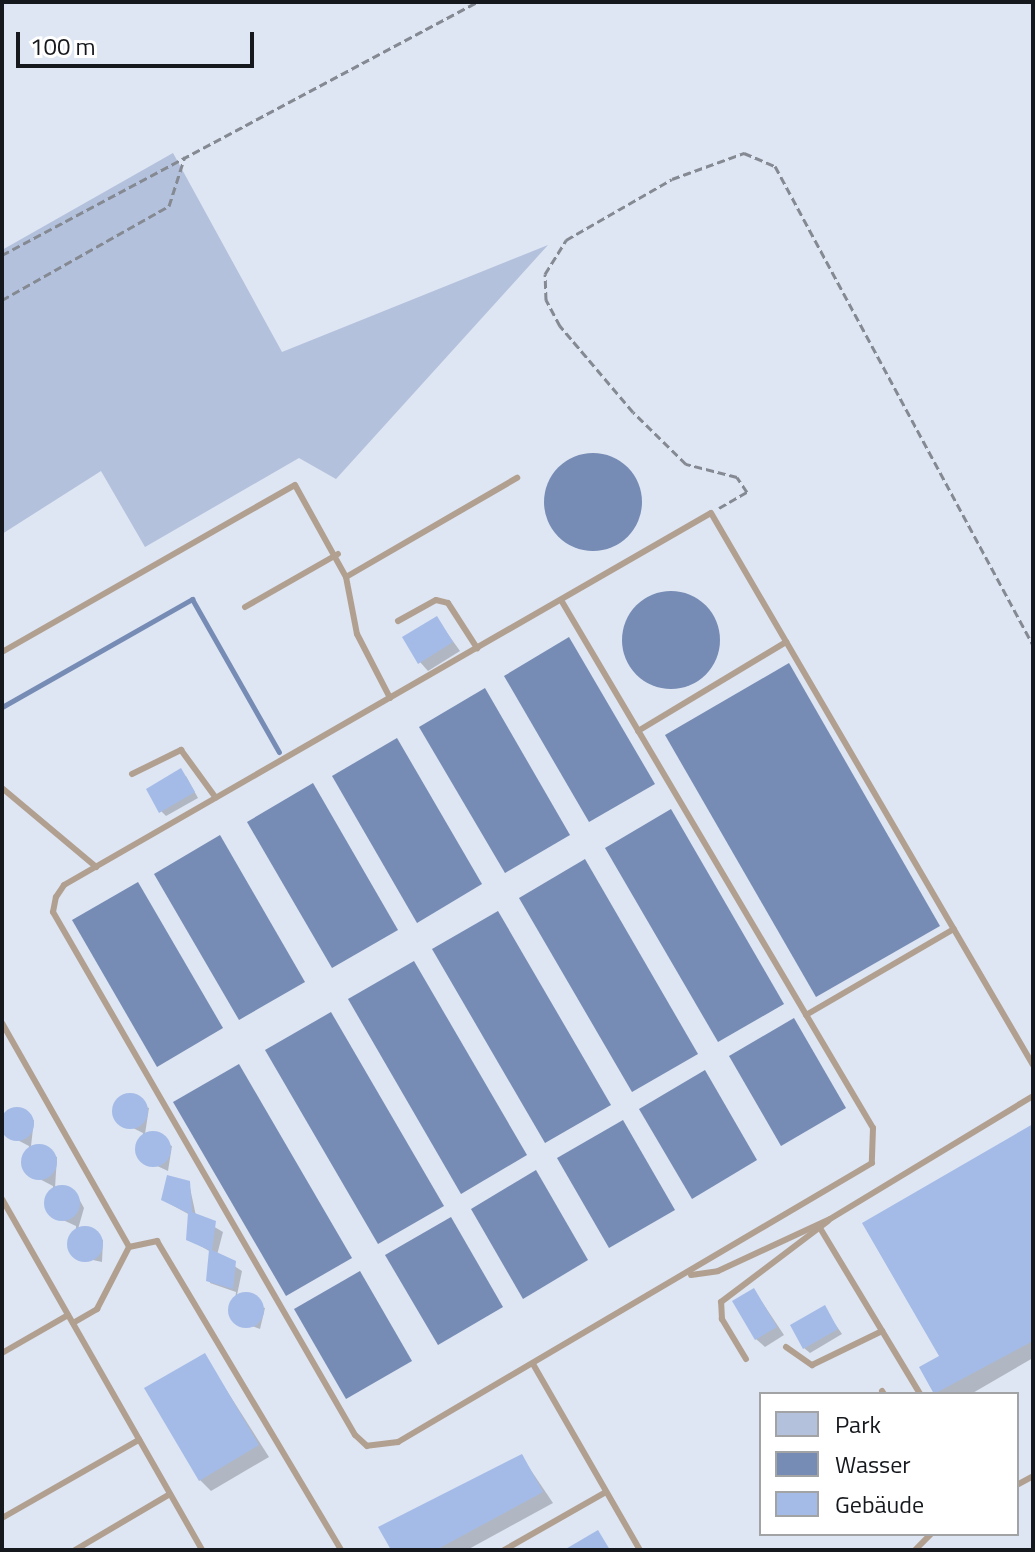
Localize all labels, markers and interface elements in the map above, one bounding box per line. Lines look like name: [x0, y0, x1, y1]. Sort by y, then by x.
scale bar: [20, 16, 258, 66]
text: 100 m: [30, 28, 96, 64]
legend: [759, 1392, 1019, 1536]
text: Park: [835, 1406, 881, 1442]
text: Wasser: [835, 1446, 911, 1482]
text: Gebäude: [835, 1486, 924, 1522]

